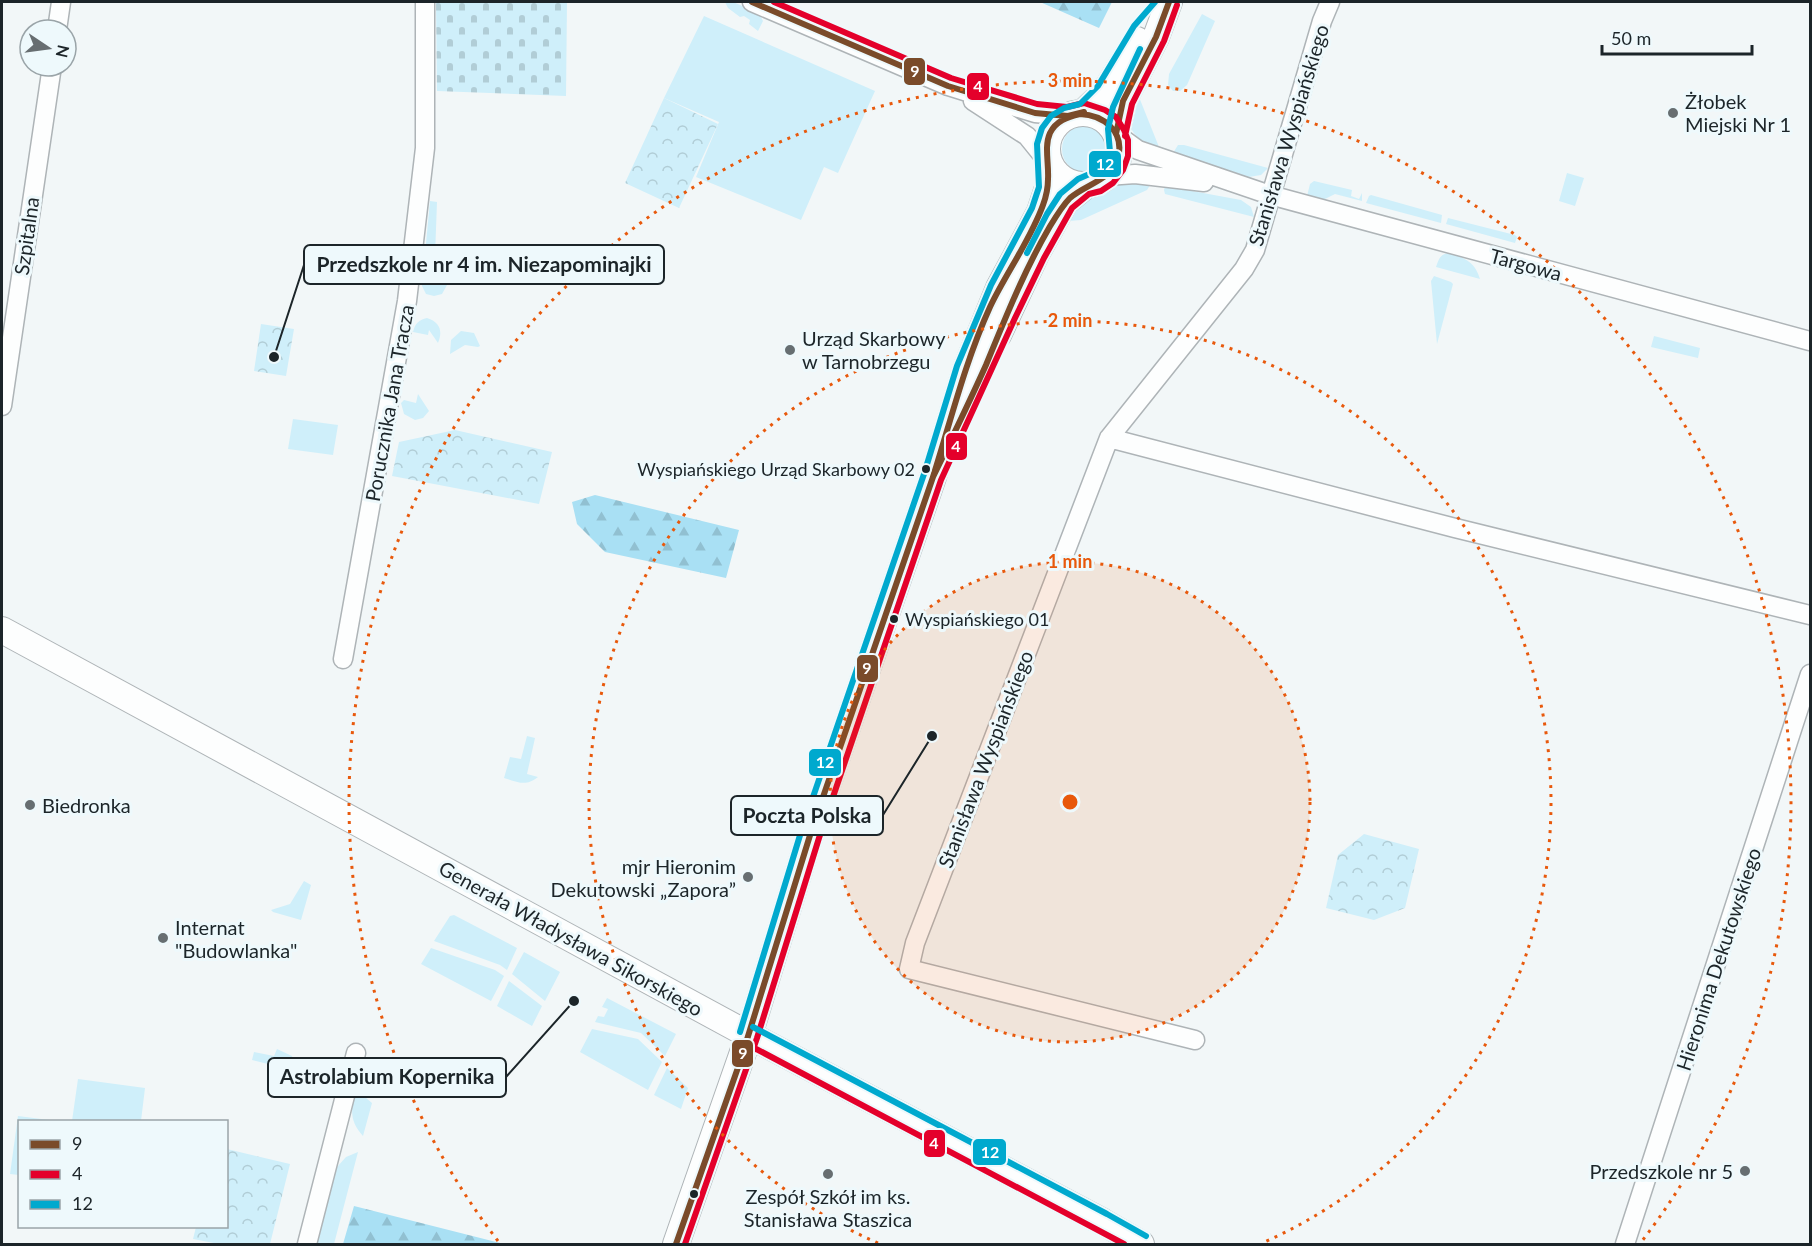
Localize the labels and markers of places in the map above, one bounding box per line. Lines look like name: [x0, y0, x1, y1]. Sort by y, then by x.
place label: Żłobek Miejski Nr 1: [1685, 89, 1791, 136]
marker: Żłobek Miejski Nr 1: [1666, 106, 1680, 120]
callout: Przedszkole nr 4 im. Niezapominajki: [304, 245, 664, 284]
place label: Urząd Skarbowy w Tarnobrzegu: [802, 326, 946, 373]
marker: Urząd Skarbowy w Tarnobrzegu: [783, 343, 797, 357]
place label: Wyspiańskiego Urząd Skarbowy 02: [637, 458, 915, 480]
marker: Wyspiańskiego Urząd Skarbowy 02: [920, 463, 932, 475]
place label: Wyspiańskiego 01: [905, 608, 1049, 630]
marker: Wyspiańskiego 01: [888, 613, 900, 625]
centre of rings: [1060, 792, 1080, 812]
place label: Biedronka: [42, 793, 131, 817]
callout: Poczta Polska: [731, 796, 883, 835]
marker: Biedronka: [23, 798, 37, 812]
place label: mjr Hieronim Dekutowski „Zapora”: [551, 854, 736, 901]
marker: mjr Hieronim Dekutowski „Zapora”: [741, 870, 755, 884]
place label: Internat "Budowlanka": [175, 915, 298, 962]
marker: Internat "Budowlanka": [156, 931, 170, 945]
callout: Astrolabium Kopernika: [268, 1058, 506, 1097]
place label: Przedszkole nr 5: [1590, 1159, 1733, 1183]
marker: Przedszkole nr 5: [1738, 1164, 1752, 1178]
marker: Zespół Szkół im ks. Stanisława Staszica: [821, 1167, 835, 1181]
place label: Zespół Szkół im ks. Stanisława Staszica: [744, 1184, 912, 1231]
unlabelled marker: [688, 1188, 700, 1200]

